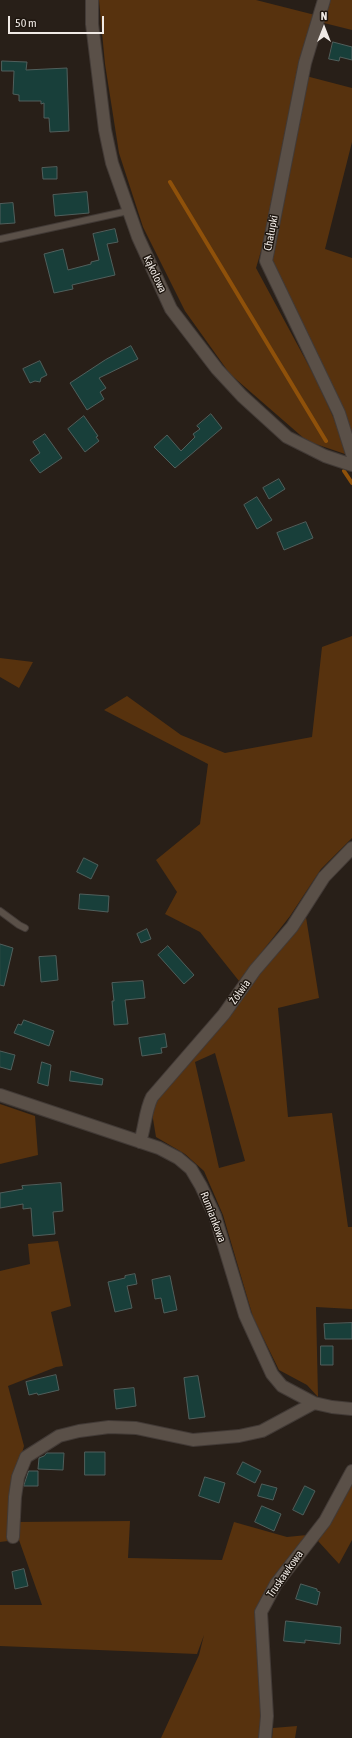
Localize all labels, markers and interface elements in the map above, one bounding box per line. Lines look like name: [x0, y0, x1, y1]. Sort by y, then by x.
scale bar: [10, 8, 106, 34]
north arrow: [304, 8, 344, 48]
text: N: [321, 10, 327, 22]
text: 50 m: [15, 16, 37, 30]
street label: Chałupki: [261, 214, 281, 252]
street label: Kąkolowa: [141, 253, 169, 295]
street label: Żółwia: [227, 977, 253, 1007]
street label: Rumiankowa: [197, 1190, 229, 1244]
street label: Truskawkowa: [264, 1548, 306, 1600]

